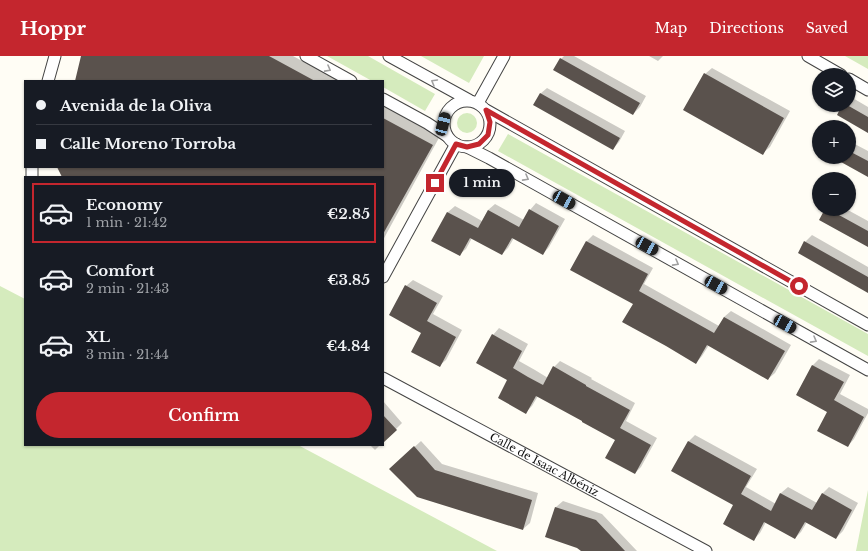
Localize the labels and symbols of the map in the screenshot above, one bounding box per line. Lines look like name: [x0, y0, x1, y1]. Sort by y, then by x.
one-way arrow: [324, 64, 331, 71]
one-way arrow: [431, 79, 438, 86]
car: [434, 111, 452, 137]
callout: 1 min: [449, 169, 515, 197]
route end: [426, 174, 444, 192]
one-way arrow: [522, 174, 529, 181]
car: [551, 189, 577, 211]
car: [634, 235, 660, 257]
one-way arrow: [672, 258, 679, 265]
car: [703, 274, 729, 296]
route start: [790, 277, 808, 295]
car: [772, 313, 798, 335]
one-way arrow: [809, 335, 817, 342]
street label: Calle de Isaac Albéniz: [487, 429, 601, 499]

